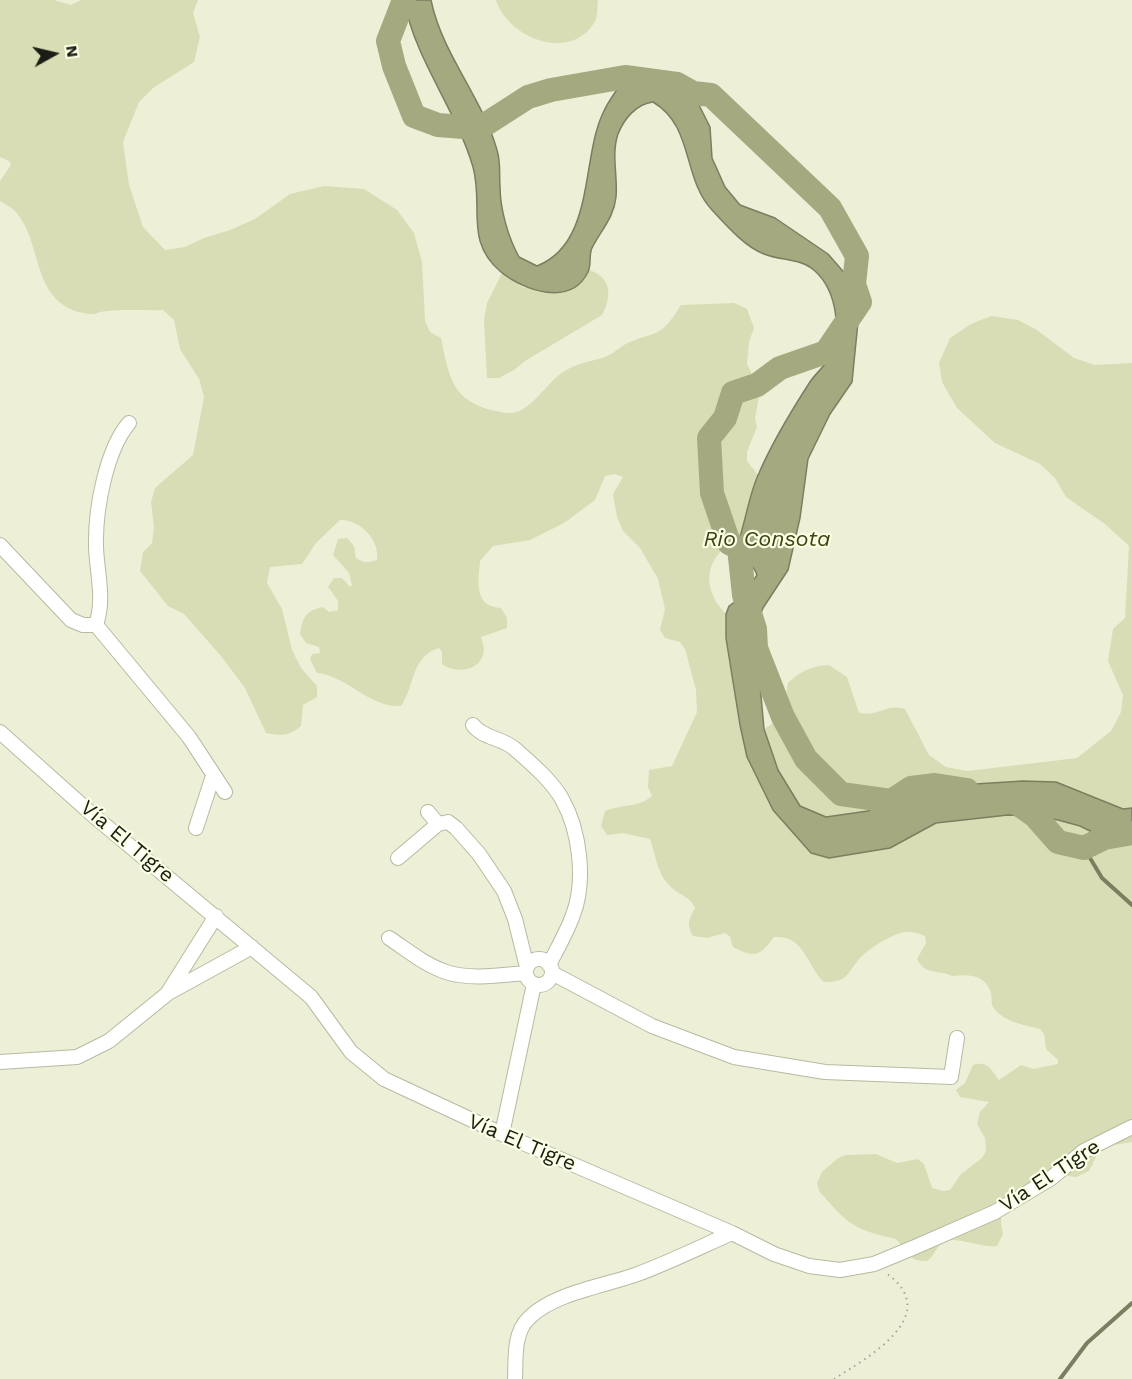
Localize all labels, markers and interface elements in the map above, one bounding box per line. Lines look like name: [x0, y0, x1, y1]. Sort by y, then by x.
north arrow: [24, 24, 84, 84]
text: N: [62, 44, 83, 59]
water label: Rio Consota: [703, 527, 831, 553]
street label: Vía El Tigre: [75, 795, 179, 889]
street label: Vía El Tigre: [464, 1109, 580, 1177]
street label: Vía El Tigre: [995, 1134, 1105, 1218]

